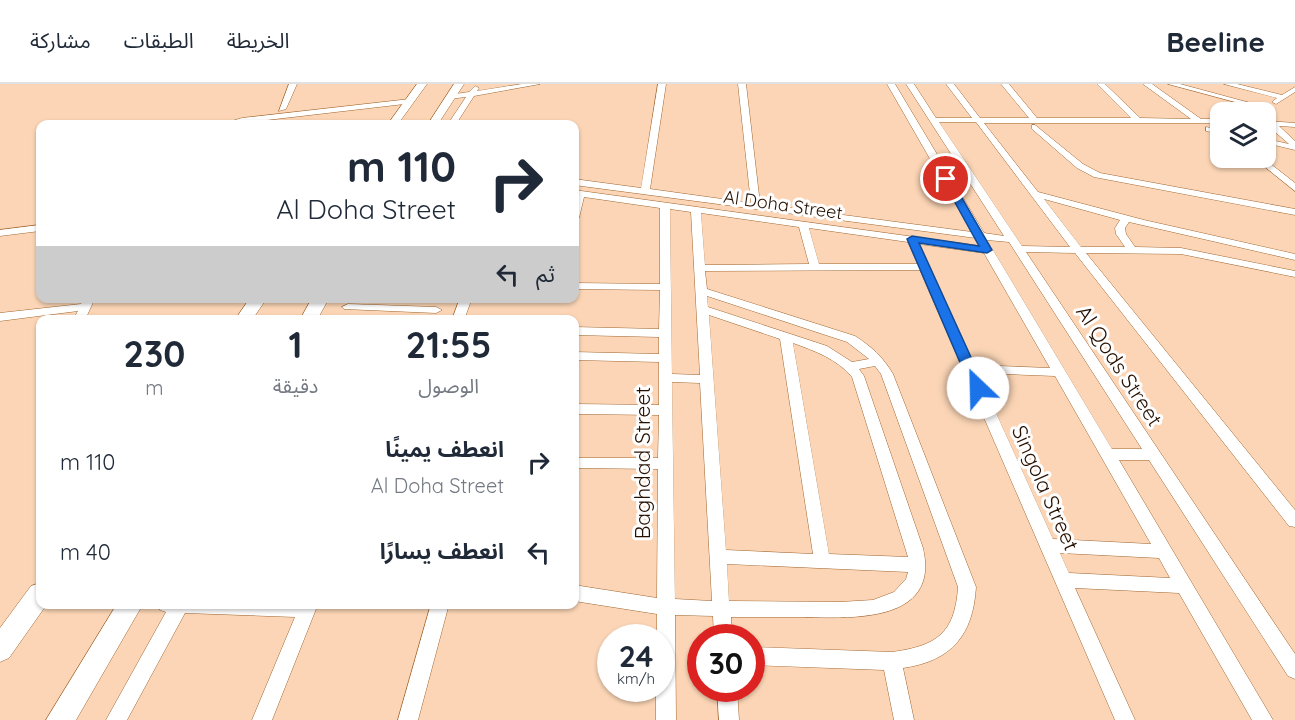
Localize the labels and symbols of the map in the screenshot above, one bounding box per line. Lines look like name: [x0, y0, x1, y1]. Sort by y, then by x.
pin: [920, 153, 971, 204]
street label: Al Doha Street: [722, 185, 844, 224]
street label: Al Qods Street: [1071, 300, 1169, 431]
position arrow: [946, 356, 1010, 420]
street label: Baghdad Street: [629, 387, 655, 539]
street label: Singola Street: [1007, 421, 1085, 554]
speed limit sign: 30: [687, 624, 765, 702]

